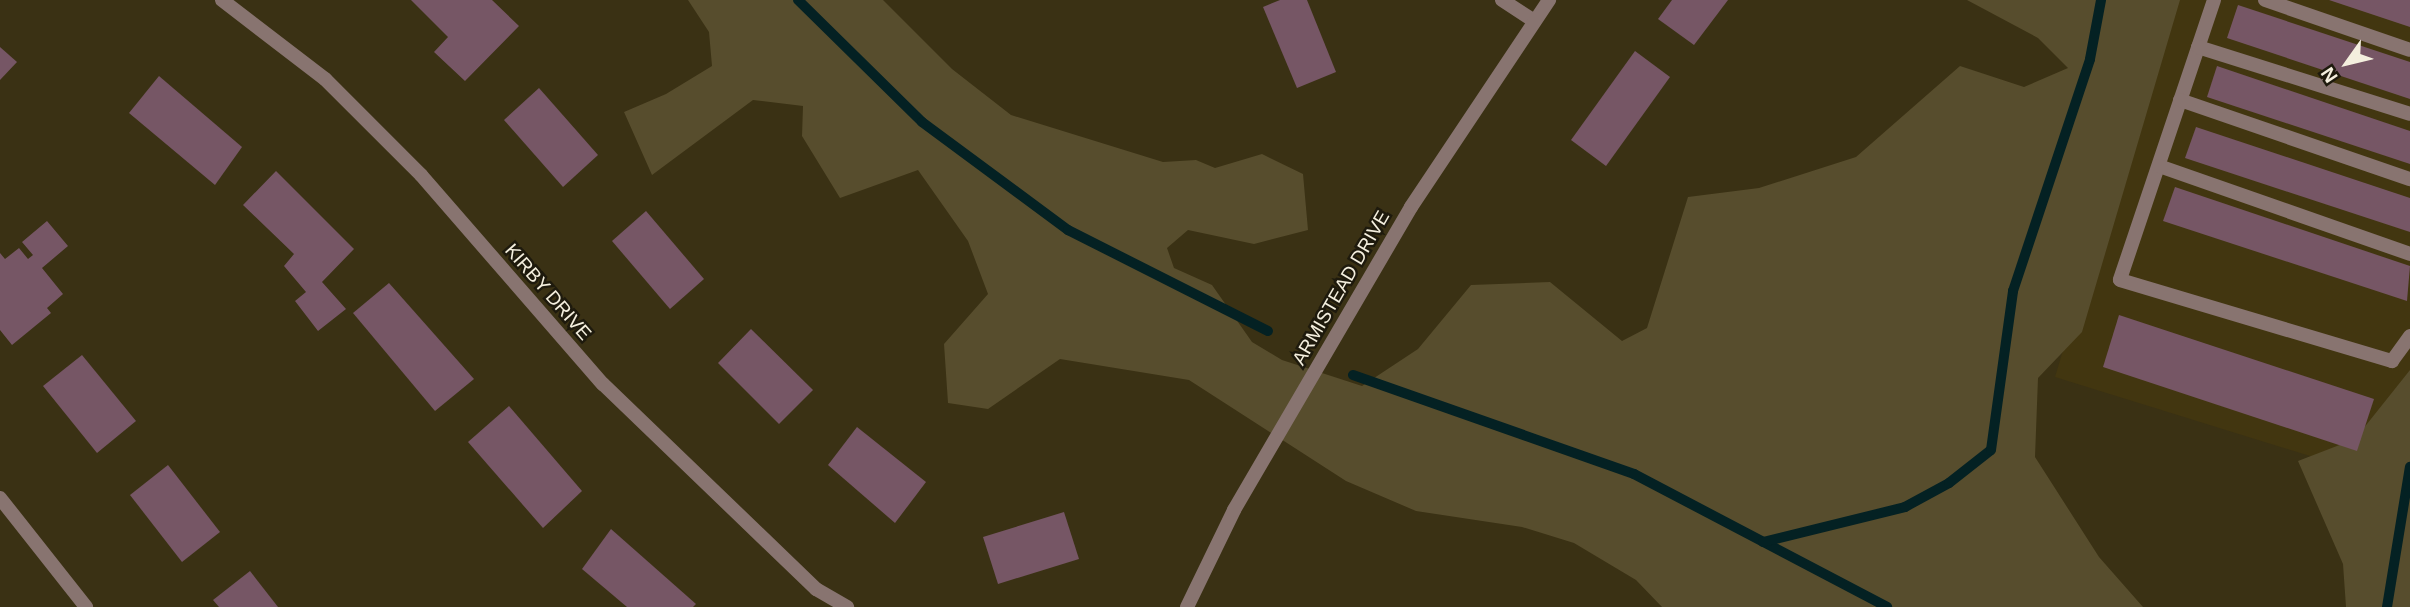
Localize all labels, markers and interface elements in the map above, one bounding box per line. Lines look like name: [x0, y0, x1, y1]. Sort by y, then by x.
north arrow: [2312, 28, 2382, 98]
text: N: [2317, 63, 2342, 87]
street label: ARMISTEAD DRIVE: [1288, 207, 1394, 369]
street label: KIRBY DRIVE: [500, 239, 596, 345]

